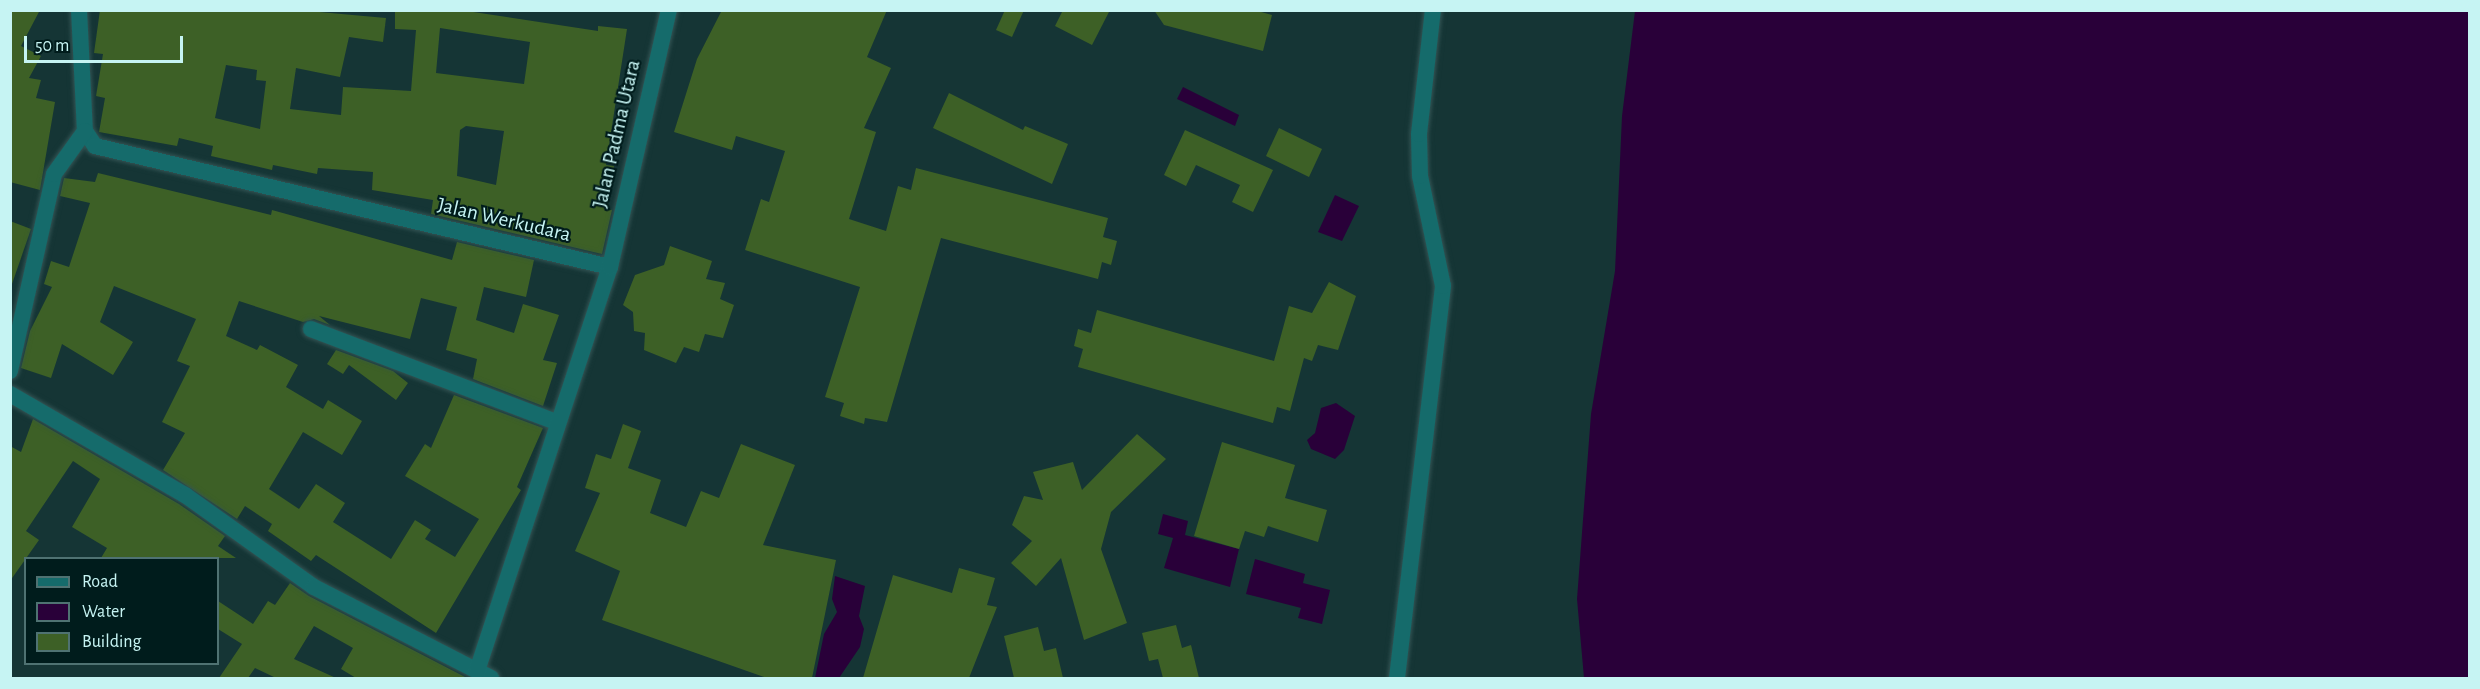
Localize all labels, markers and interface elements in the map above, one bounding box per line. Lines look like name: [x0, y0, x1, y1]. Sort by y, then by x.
scale bar: [27, 24, 186, 62]
text: 50 m: [35, 37, 69, 55]
street label: Jalan Padma Utara: [588, 57, 646, 211]
street label: Jalan Werkudara: [435, 192, 573, 248]
legend: [24, 557, 219, 665]
text: Road: [82, 573, 118, 591]
text: Water: [82, 603, 125, 621]
text: Building: [82, 633, 141, 651]

